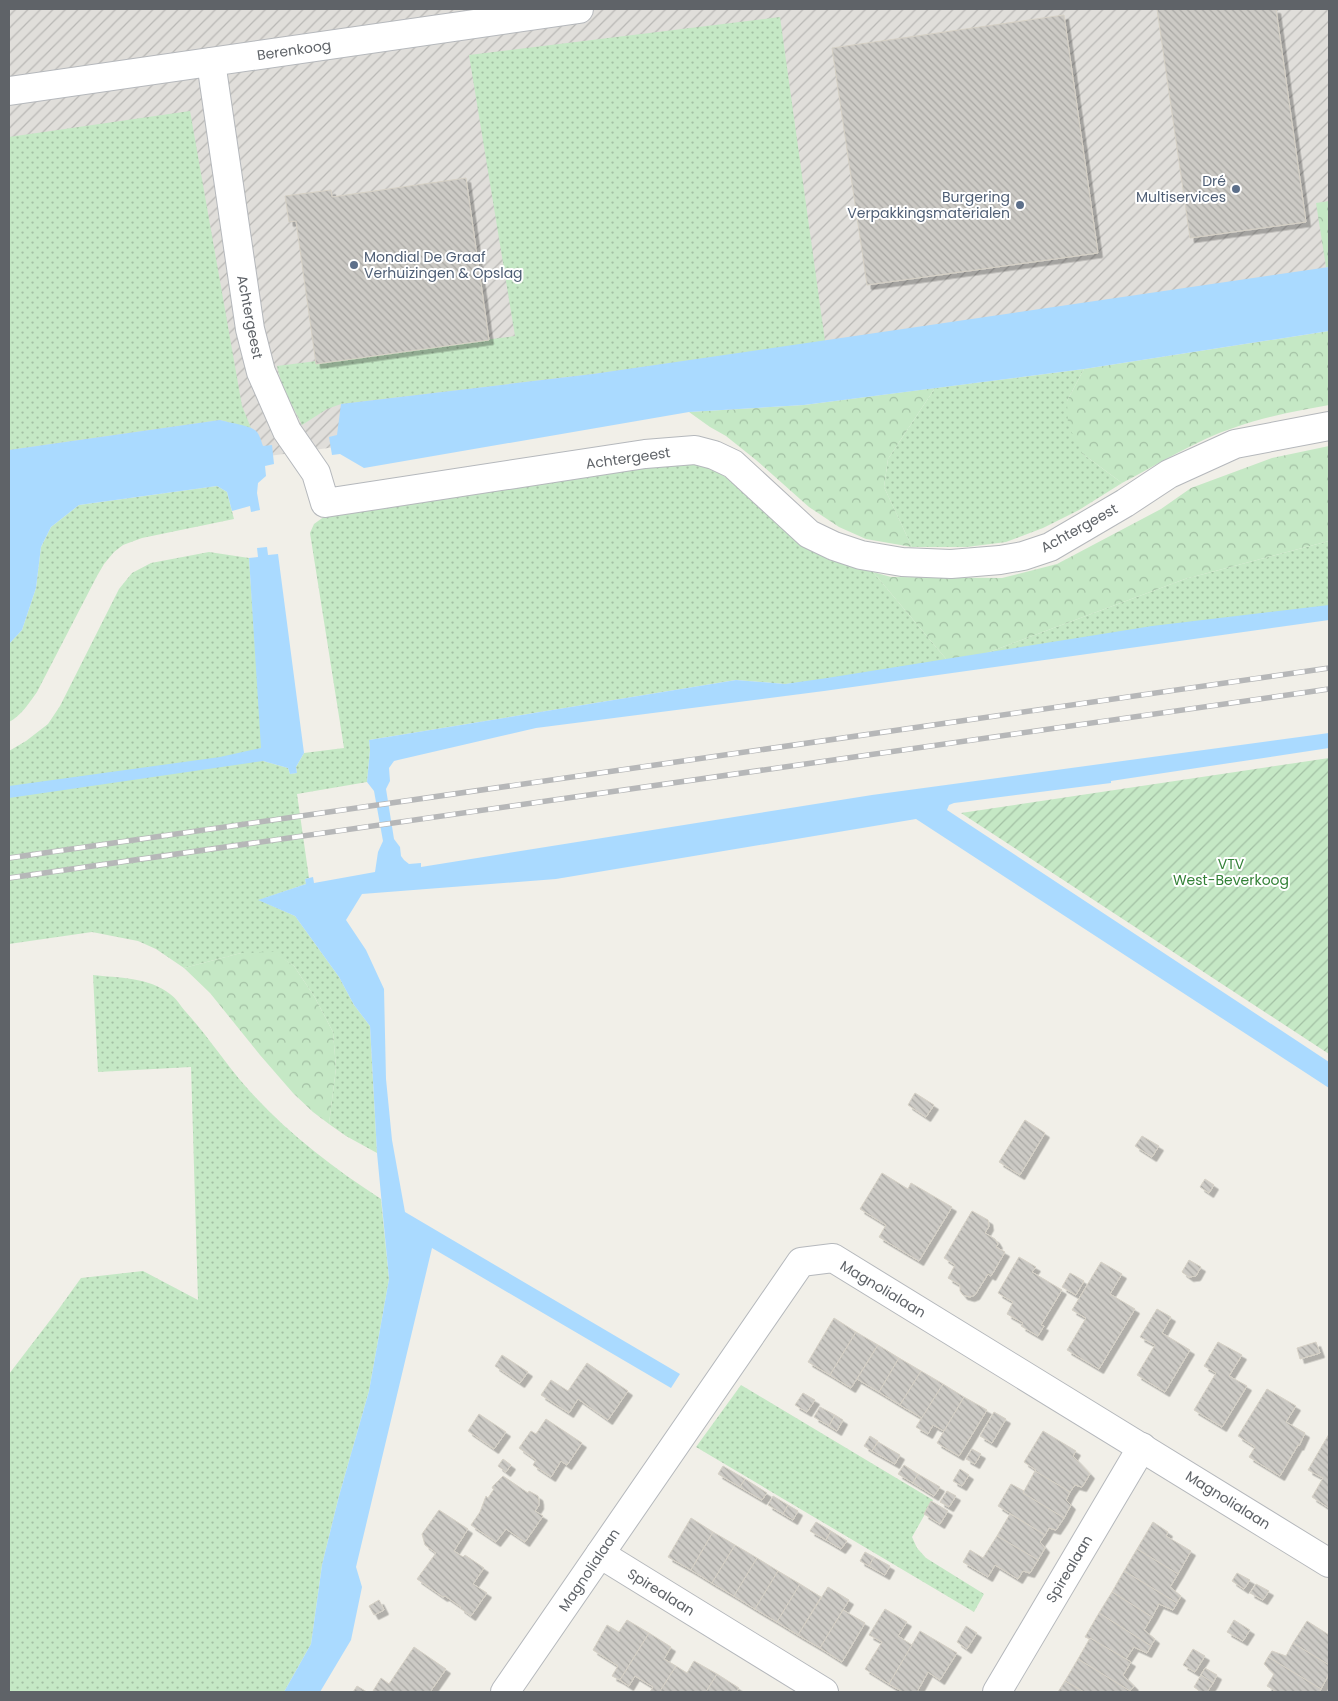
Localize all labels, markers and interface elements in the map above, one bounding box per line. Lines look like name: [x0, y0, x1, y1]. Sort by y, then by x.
street label: Berenkoog: [256, 35, 332, 65]
place label: Dré Multiservices: [1136, 171, 1226, 207]
marker: Dré Multiservices: [1230, 183, 1242, 195]
place label: Burgering Verpakkingsmaterialen: [847, 187, 1010, 223]
marker: Burgering Verpakkingsmaterialen: [1014, 199, 1026, 211]
place label: Mondial De Graaf Verhuizingen & Opslag: [364, 247, 523, 283]
marker: Mondial De Graaf Verhuizingen & Opslag: [348, 259, 360, 271]
street label: Achtergeest: [232, 273, 268, 361]
street label: Achtergeest: [584, 442, 672, 474]
street label: Achtergeest: [1037, 499, 1121, 557]
park label: VTV West-Beverkoog: [1173, 854, 1289, 890]
street label: Magnolialaan: [836, 1256, 930, 1322]
street label: Magnolialaan: [1182, 1466, 1274, 1534]
street label: Magnolialaan: [554, 1524, 624, 1616]
street label: Spirealaan: [1041, 1531, 1097, 1607]
street label: Spirealaan: [624, 1563, 698, 1621]

